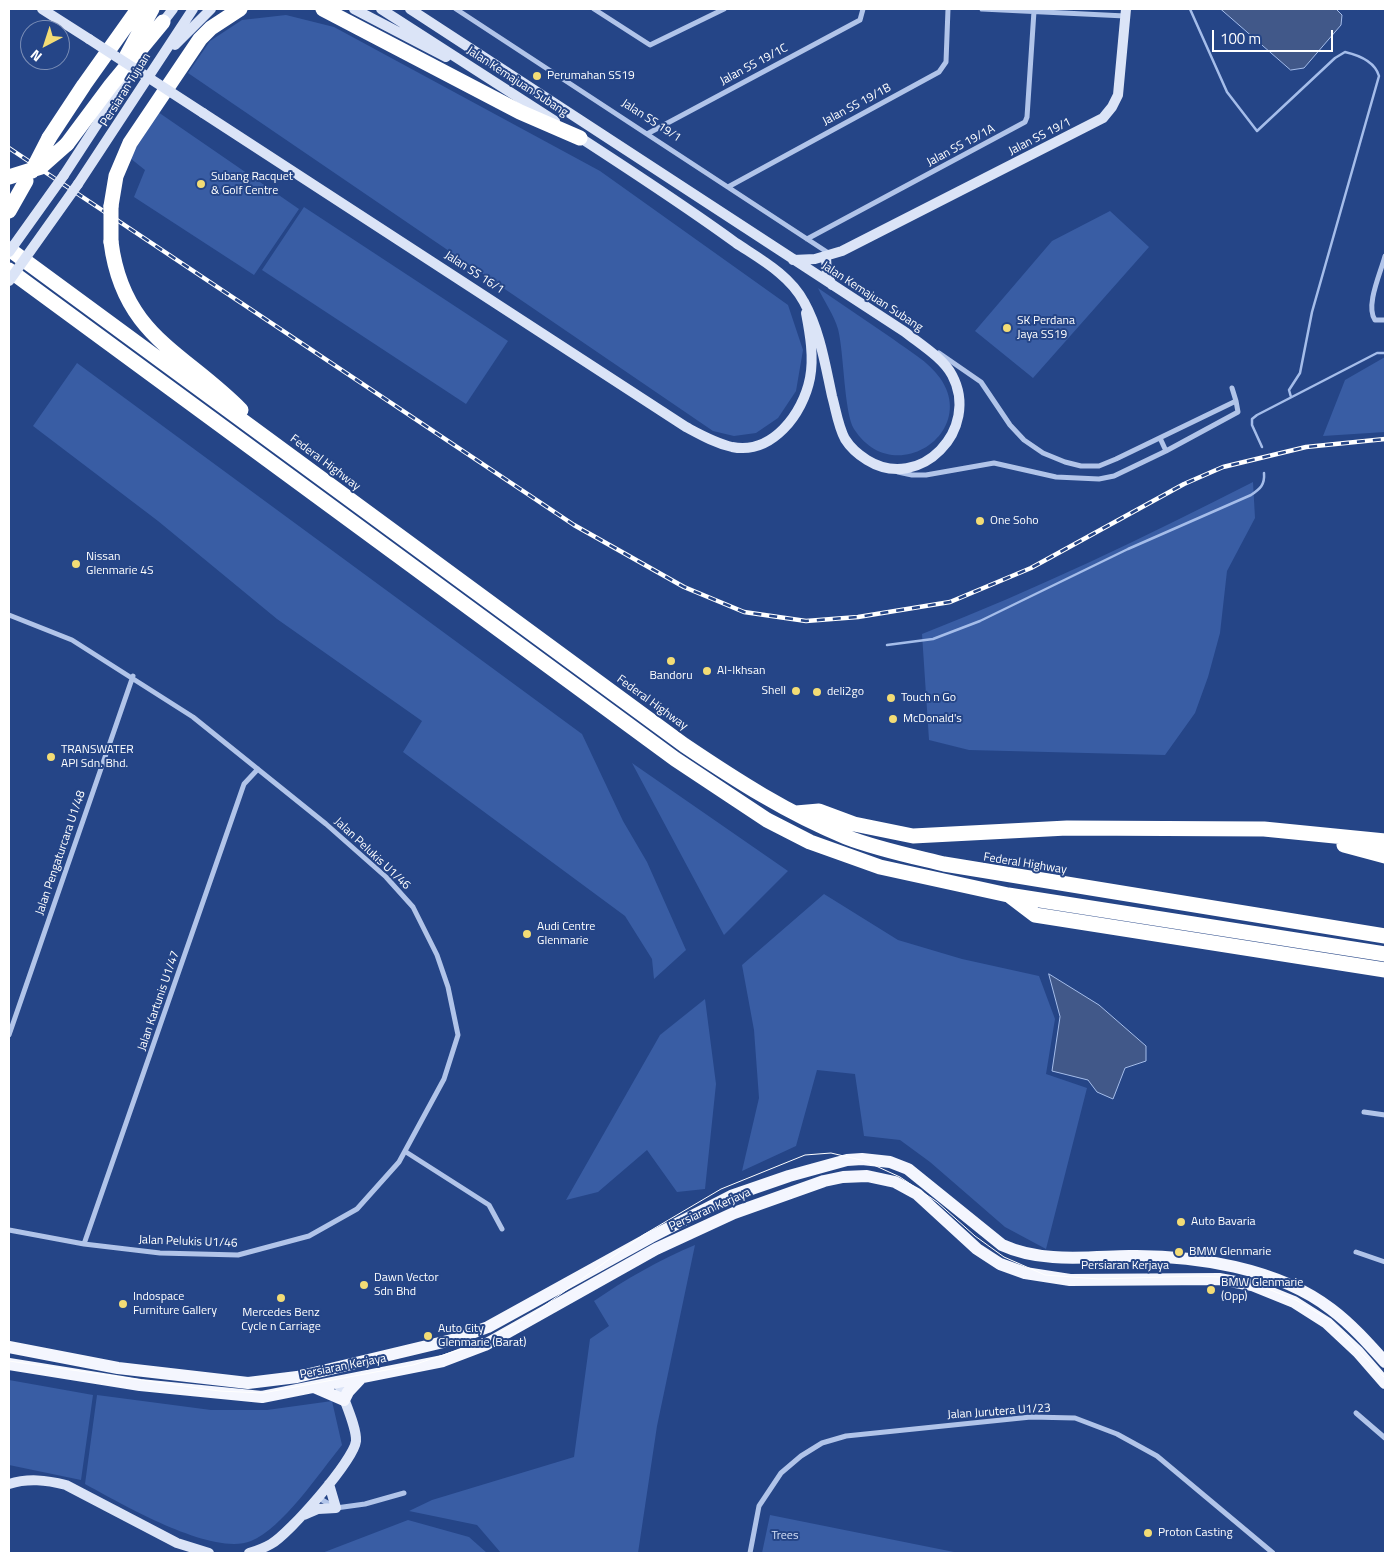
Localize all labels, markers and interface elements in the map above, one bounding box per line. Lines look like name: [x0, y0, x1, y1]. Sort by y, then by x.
north arrow: [20, 20, 70, 70]
scale bar: [1214, 20, 1335, 52]
text: 100 m: [1220, 27, 1261, 50]
street label: Jalan SS 19/1C: [718, 41, 790, 89]
street label: Jalan Kemajuan Subang: [464, 44, 570, 120]
text: N: [25, 45, 46, 67]
street label: Persiaran Tujuan: [98, 51, 154, 129]
place label: Perumahan SS19: [547, 69, 635, 83]
marker: Perumahan SS19: [531, 70, 543, 82]
street label: Jalan SS 19/1B: [820, 81, 894, 129]
street label: Jalan SS 19/1: [619, 96, 683, 146]
street label: Jalan SS 19/1: [1006, 115, 1074, 159]
street label: Jalan SS 19/1A: [924, 122, 998, 170]
place label: Subang Racquet & Golf Centre: [211, 170, 293, 198]
marker: Subang Racquet & Golf Centre: [195, 178, 207, 190]
street label: Jalan SS 16/1: [442, 248, 506, 298]
street label: Jalan Kemajuan Subang: [819, 259, 925, 335]
place label: SK Perdana Jaya SS19: [1017, 314, 1075, 342]
marker: SK Perdana Jaya SS19: [1001, 322, 1013, 334]
street label: Federal Highway: [287, 432, 363, 494]
place label: One Soho: [990, 514, 1039, 528]
marker: One Soho: [974, 515, 986, 527]
place label: Nissan Glenmarie 4S: [86, 550, 153, 578]
marker: Nissan Glenmarie 4S: [70, 558, 82, 570]
marker: Bandoru: [665, 655, 677, 667]
place label: Al-Ikhsan: [717, 664, 765, 678]
marker: Al-Ikhsan: [701, 665, 713, 677]
place label: Bandoru: [649, 669, 693, 683]
street label: Federal Highway: [614, 672, 690, 734]
place label: Shell: [761, 684, 786, 698]
marker: Shell: [790, 685, 802, 697]
place label: deli2go: [827, 685, 864, 699]
marker: deli2go: [811, 686, 823, 698]
place label: Touch n Go: [901, 691, 956, 705]
marker: Touch n Go: [885, 692, 897, 704]
place label: McDonald's: [903, 712, 962, 726]
marker: McDonald's: [887, 713, 899, 725]
place label: TRANSWATER API Sdn. Bhd.: [61, 743, 134, 771]
marker: TRANSWATER API Sdn. Bhd.: [45, 751, 57, 763]
street label: Jalan Pengaturcara U1/48: [33, 789, 89, 917]
street label: Jalan Pelukis U1/46: [331, 815, 413, 893]
street label: Federal Highway: [982, 850, 1068, 878]
place label: Audi Centre Glenmarie: [537, 920, 595, 948]
marker: Audi Centre Glenmarie: [521, 928, 533, 940]
street label: Jalan Kartunis U1/47: [135, 949, 183, 1053]
street label: Persiaran Kerjaya: [667, 1186, 753, 1234]
place label: Auto Bavaria: [1191, 1215, 1256, 1229]
marker: Auto Bavaria: [1175, 1216, 1187, 1228]
street label: Jalan Pelukis U1/46: [138, 1233, 238, 1251]
place label: BMW Glenmarie: [1189, 1245, 1271, 1259]
marker: BMW Glenmarie: [1173, 1246, 1185, 1258]
street label: Persiaran Kerjaya: [1081, 1259, 1169, 1273]
place label: Dawn Vector Sdn Bhd: [374, 1271, 439, 1299]
place label: BMW Glenmarie (Opp): [1221, 1276, 1303, 1304]
marker: Dawn Vector Sdn Bhd: [358, 1279, 370, 1291]
marker: BMW Glenmarie (Opp): [1205, 1284, 1217, 1296]
place label: Indospace Furniture Gallery: [133, 1290, 217, 1318]
marker: Mercedes Benz Cycle n Carriage: [275, 1292, 287, 1304]
marker: Indospace Furniture Gallery: [117, 1298, 129, 1310]
place label: Mercedes Benz Cycle n Carriage: [241, 1306, 321, 1334]
place label: Auto City Glenmarie (Barat): [438, 1322, 526, 1350]
marker: Auto City Glenmarie (Barat): [422, 1330, 434, 1342]
street label: Persiaran Kerjaya: [298, 1352, 388, 1382]
street label: Jalan Jurutera U1/23: [947, 1401, 1051, 1423]
place label: Proton Casting: [1158, 1526, 1233, 1540]
marker: Proton Casting: [1142, 1527, 1154, 1539]
park label: Trees: [771, 1529, 799, 1543]

